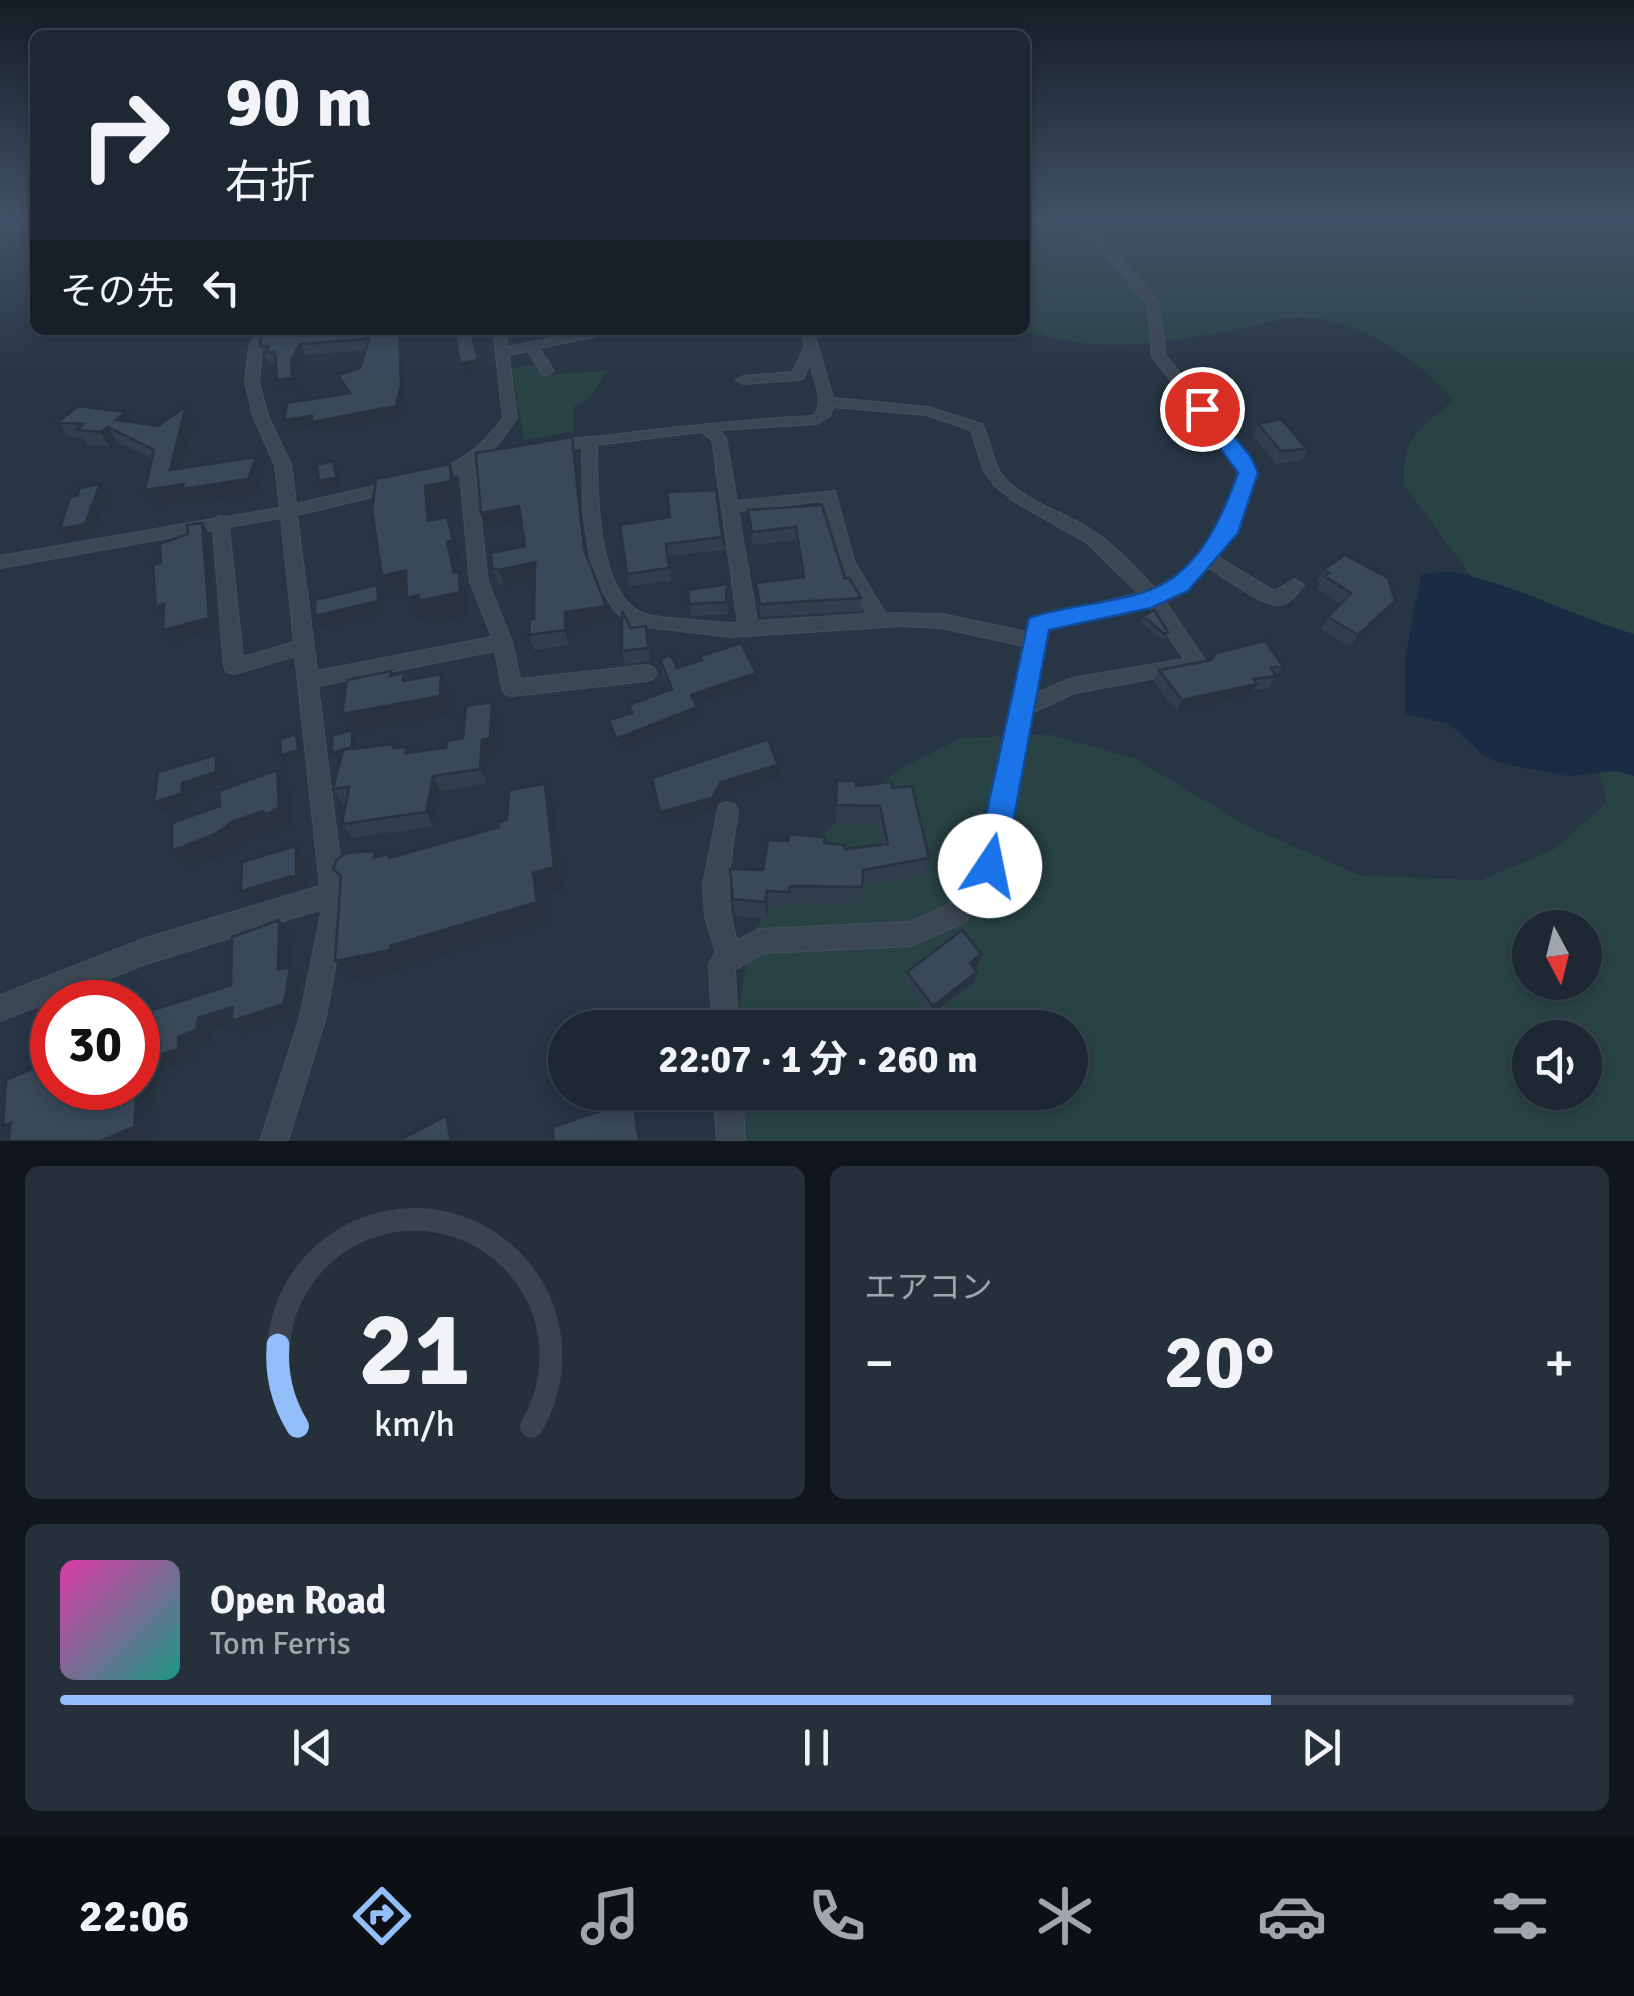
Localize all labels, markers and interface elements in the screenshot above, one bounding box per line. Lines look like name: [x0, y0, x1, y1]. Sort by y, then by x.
text: 90 m: [225, 59, 373, 145]
icon: right: [60, 70, 190, 200]
text: 右折: [225, 155, 315, 210]
icon: left: [194, 260, 249, 315]
text: その先: [60, 268, 174, 315]
pin: [1160, 367, 1245, 452]
icon: arrive: [1175, 382, 1230, 437]
position arrow: [938, 814, 1042, 918]
north arrow: [1512, 910, 1602, 1000]
map controls: [1512, 910, 1602, 1110]
speed limit sign: 30: [30, 980, 160, 1110]
button: sound: [1512, 1020, 1602, 1110]
text: 22:07 · 1 分 · 260 m: [658, 1036, 978, 1083]
text: エアコン: [865, 1268, 993, 1307]
text: 21: [359, 1286, 471, 1414]
text: 20°: [1164, 1316, 1275, 1409]
text: −: [865, 1329, 894, 1397]
text: +: [1544, 1329, 1574, 1397]
text: km/h: [374, 1402, 455, 1446]
text: Open Road: [210, 1577, 386, 1624]
text: Tom Ferris: [210, 1624, 351, 1663]
icon: previous: [285, 1720, 340, 1775]
icon: pause: [789, 1720, 844, 1775]
icon: next: [1294, 1720, 1349, 1775]
icon: directions: [347, 1881, 417, 1951]
icon: music: [575, 1881, 645, 1951]
icon: phone: [802, 1881, 872, 1951]
icon: climate: [1030, 1881, 1100, 1951]
icon: car: [1257, 1881, 1327, 1951]
icon: filters: [1485, 1881, 1555, 1951]
text: 22:06: [79, 1889, 189, 1944]

